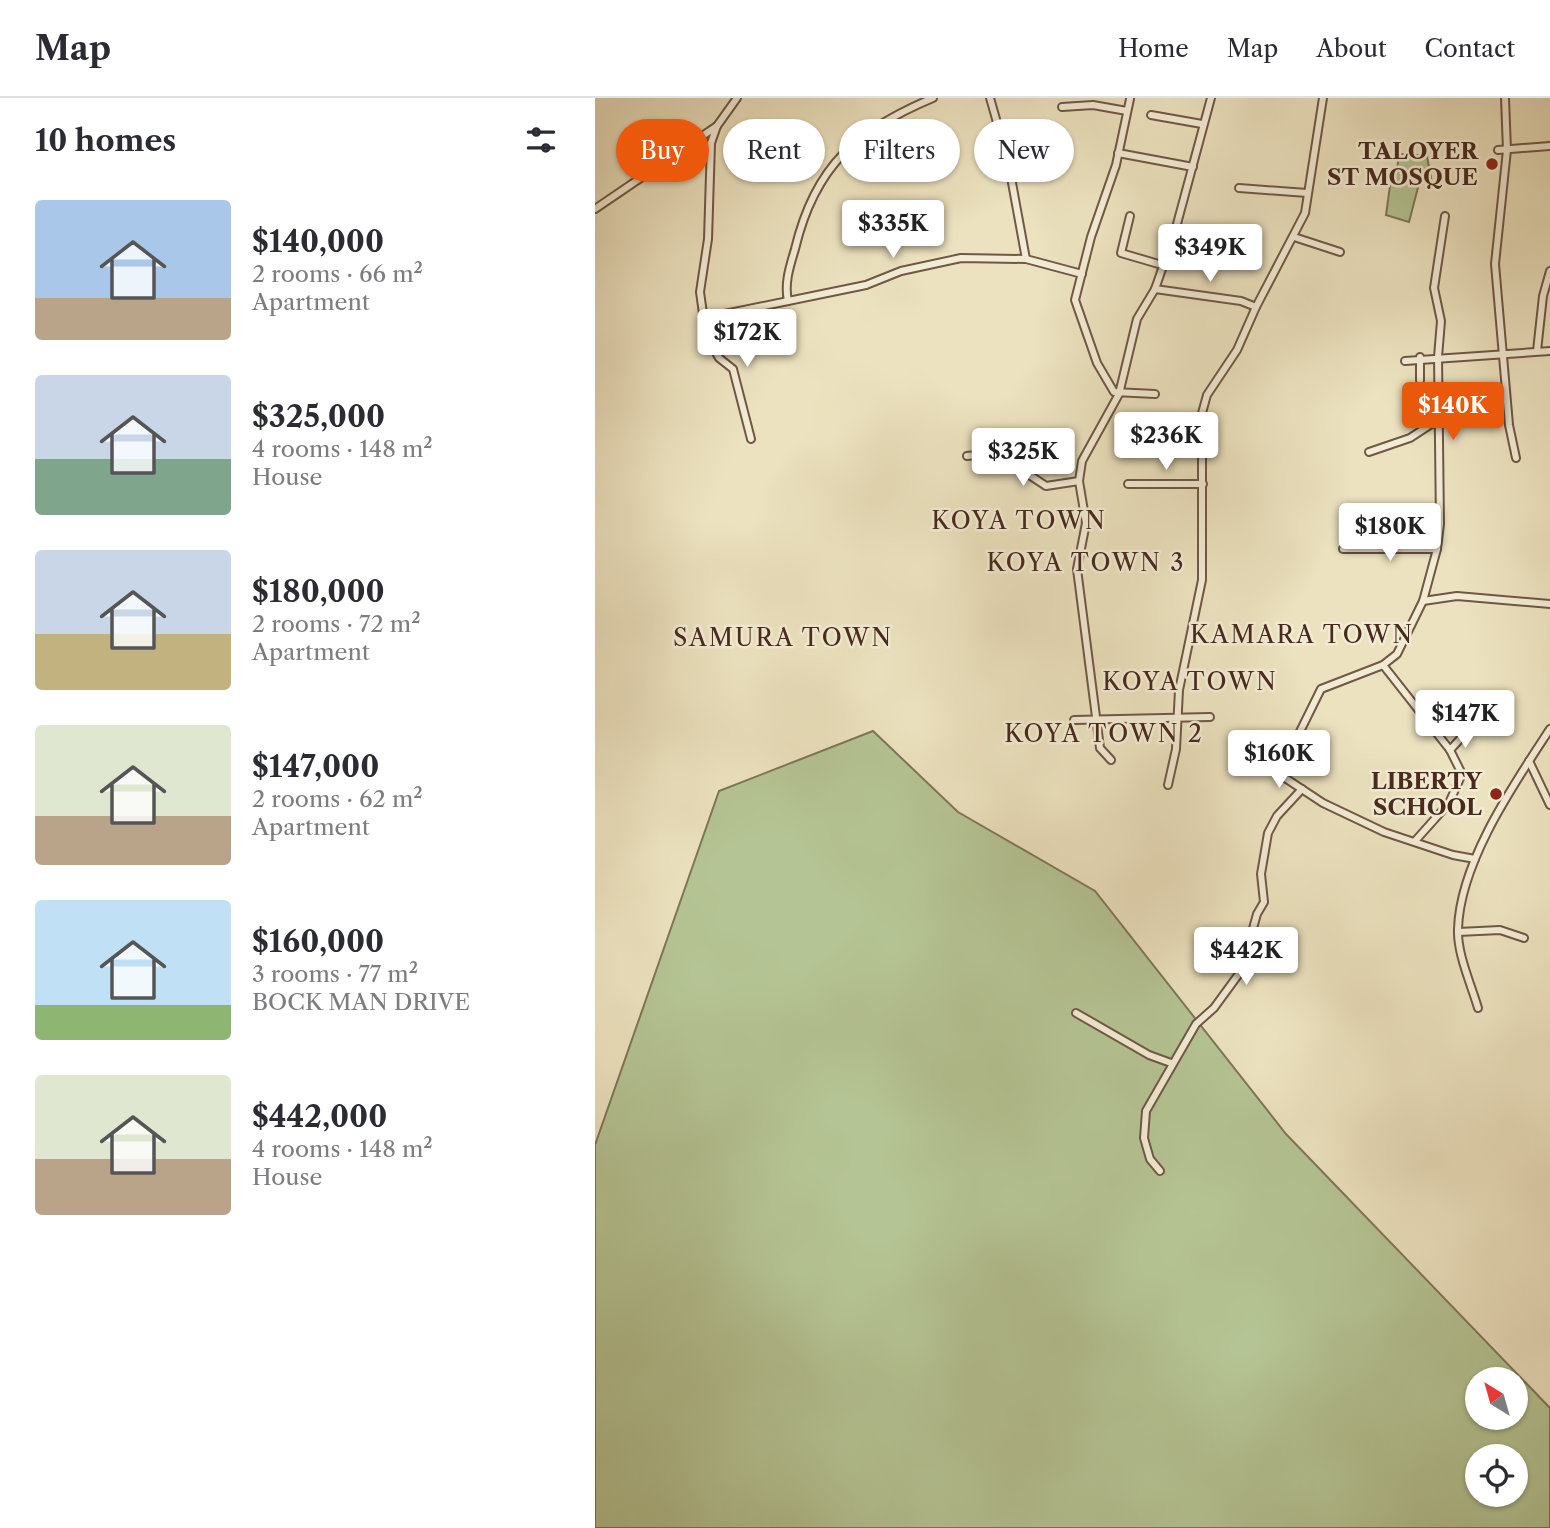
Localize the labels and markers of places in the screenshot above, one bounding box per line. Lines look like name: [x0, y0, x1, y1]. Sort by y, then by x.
place label: TALOYER ST MOSQUE: [1327, 137, 1479, 191]
marker: TALOYER ST MOSQUE: [1484, 156, 1500, 172]
pin: $335K: [844, 200, 942, 260]
pin: $349K: [1161, 225, 1259, 284]
pin: $172K: [698, 310, 796, 369]
pin: $140K: [1404, 382, 1502, 442]
pin: $236K: [1117, 412, 1215, 472]
pin: $325K: [974, 428, 1072, 488]
pin: $180K: [1341, 504, 1439, 563]
pin: $147K: [1416, 690, 1514, 750]
pin: $160K: [1230, 730, 1328, 790]
place label: LIBERTY SCHOOL: [1371, 767, 1483, 821]
marker: LIBERTY SCHOOL: [1488, 786, 1504, 802]
pin: $442K: [1197, 928, 1295, 987]

